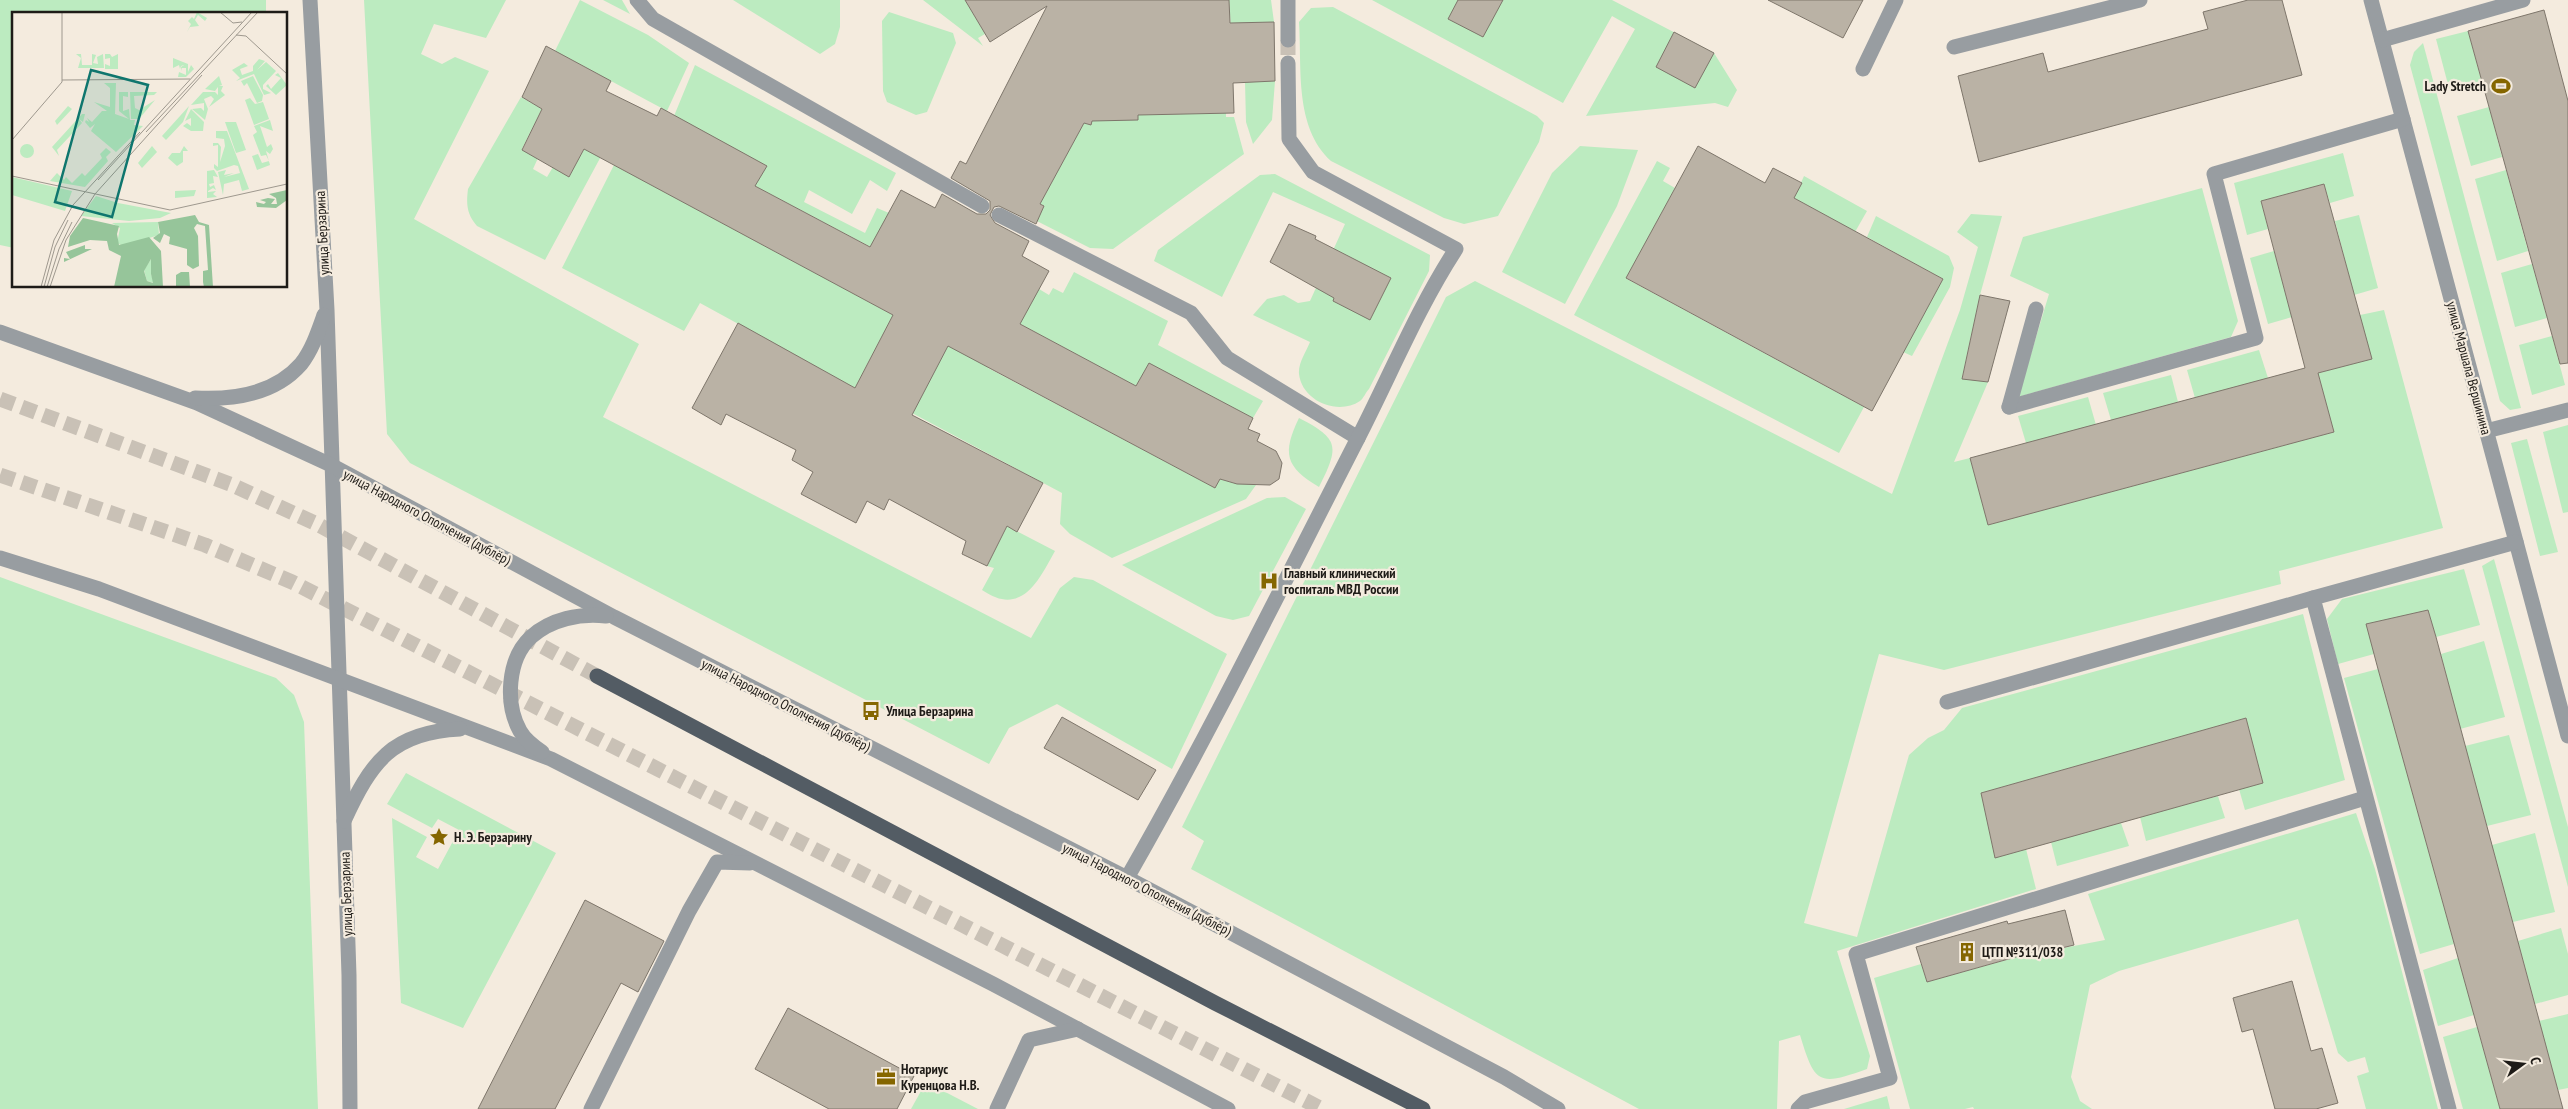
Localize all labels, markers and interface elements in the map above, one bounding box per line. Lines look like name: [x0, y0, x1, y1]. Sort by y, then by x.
inset map: [12, 12, 288, 288]
sports icon: Lady Stretch: [2490, 75, 2512, 97]
place label: Lady Stretch: [2424, 77, 2486, 95]
street label: улица Берзарина: [311, 190, 333, 276]
street label: улица Маршала Вершинина: [2443, 299, 2495, 437]
street label: улица Народного Ополчения (дублёр): [340, 465, 514, 569]
place label: Главный клинический госпиталь МВД России: [1284, 564, 1399, 598]
hospital icon: Главный клинический госпиталь МВД России: [1258, 570, 1280, 592]
street label: улица Народного Ополчения (дублёр): [699, 655, 874, 756]
bus stop icon: Улица Берзарина: [860, 700, 882, 722]
place label: Улица Берзарина: [885, 702, 974, 720]
place icon: Н. Э. Берзарину: [428, 826, 450, 848]
place label: Н. Э. Берзарину: [454, 828, 532, 846]
street label: улица Народного Ополчения (дублёр): [1060, 839, 1235, 940]
street label: улица Берзарина: [336, 852, 356, 936]
building icon: ЦТП №311/038: [1956, 941, 1978, 963]
place label: ЦТП №311/038: [1982, 943, 2063, 961]
north arrow: [2498, 1039, 2548, 1089]
text: С: [2526, 1055, 2545, 1067]
place label: Нотариус Куренцова Н.В.: [901, 1060, 980, 1094]
office icon: Нотариус Куренцова Н.В.: [875, 1066, 897, 1088]

